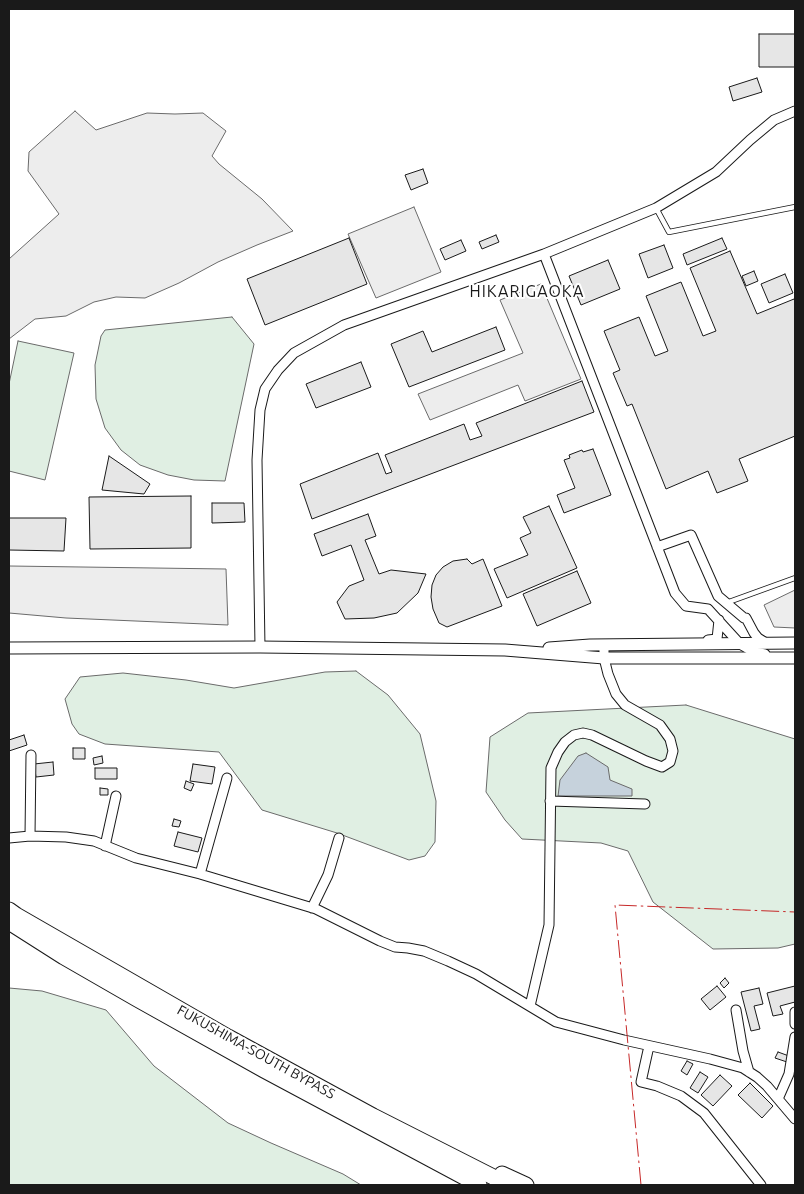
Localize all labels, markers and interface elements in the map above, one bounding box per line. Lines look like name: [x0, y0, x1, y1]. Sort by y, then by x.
district label: HIKARIGAOKA: [468, 282, 586, 302]
street label: FUKUSHIMA-SOUTH BYPASS: [174, 1001, 338, 1103]

